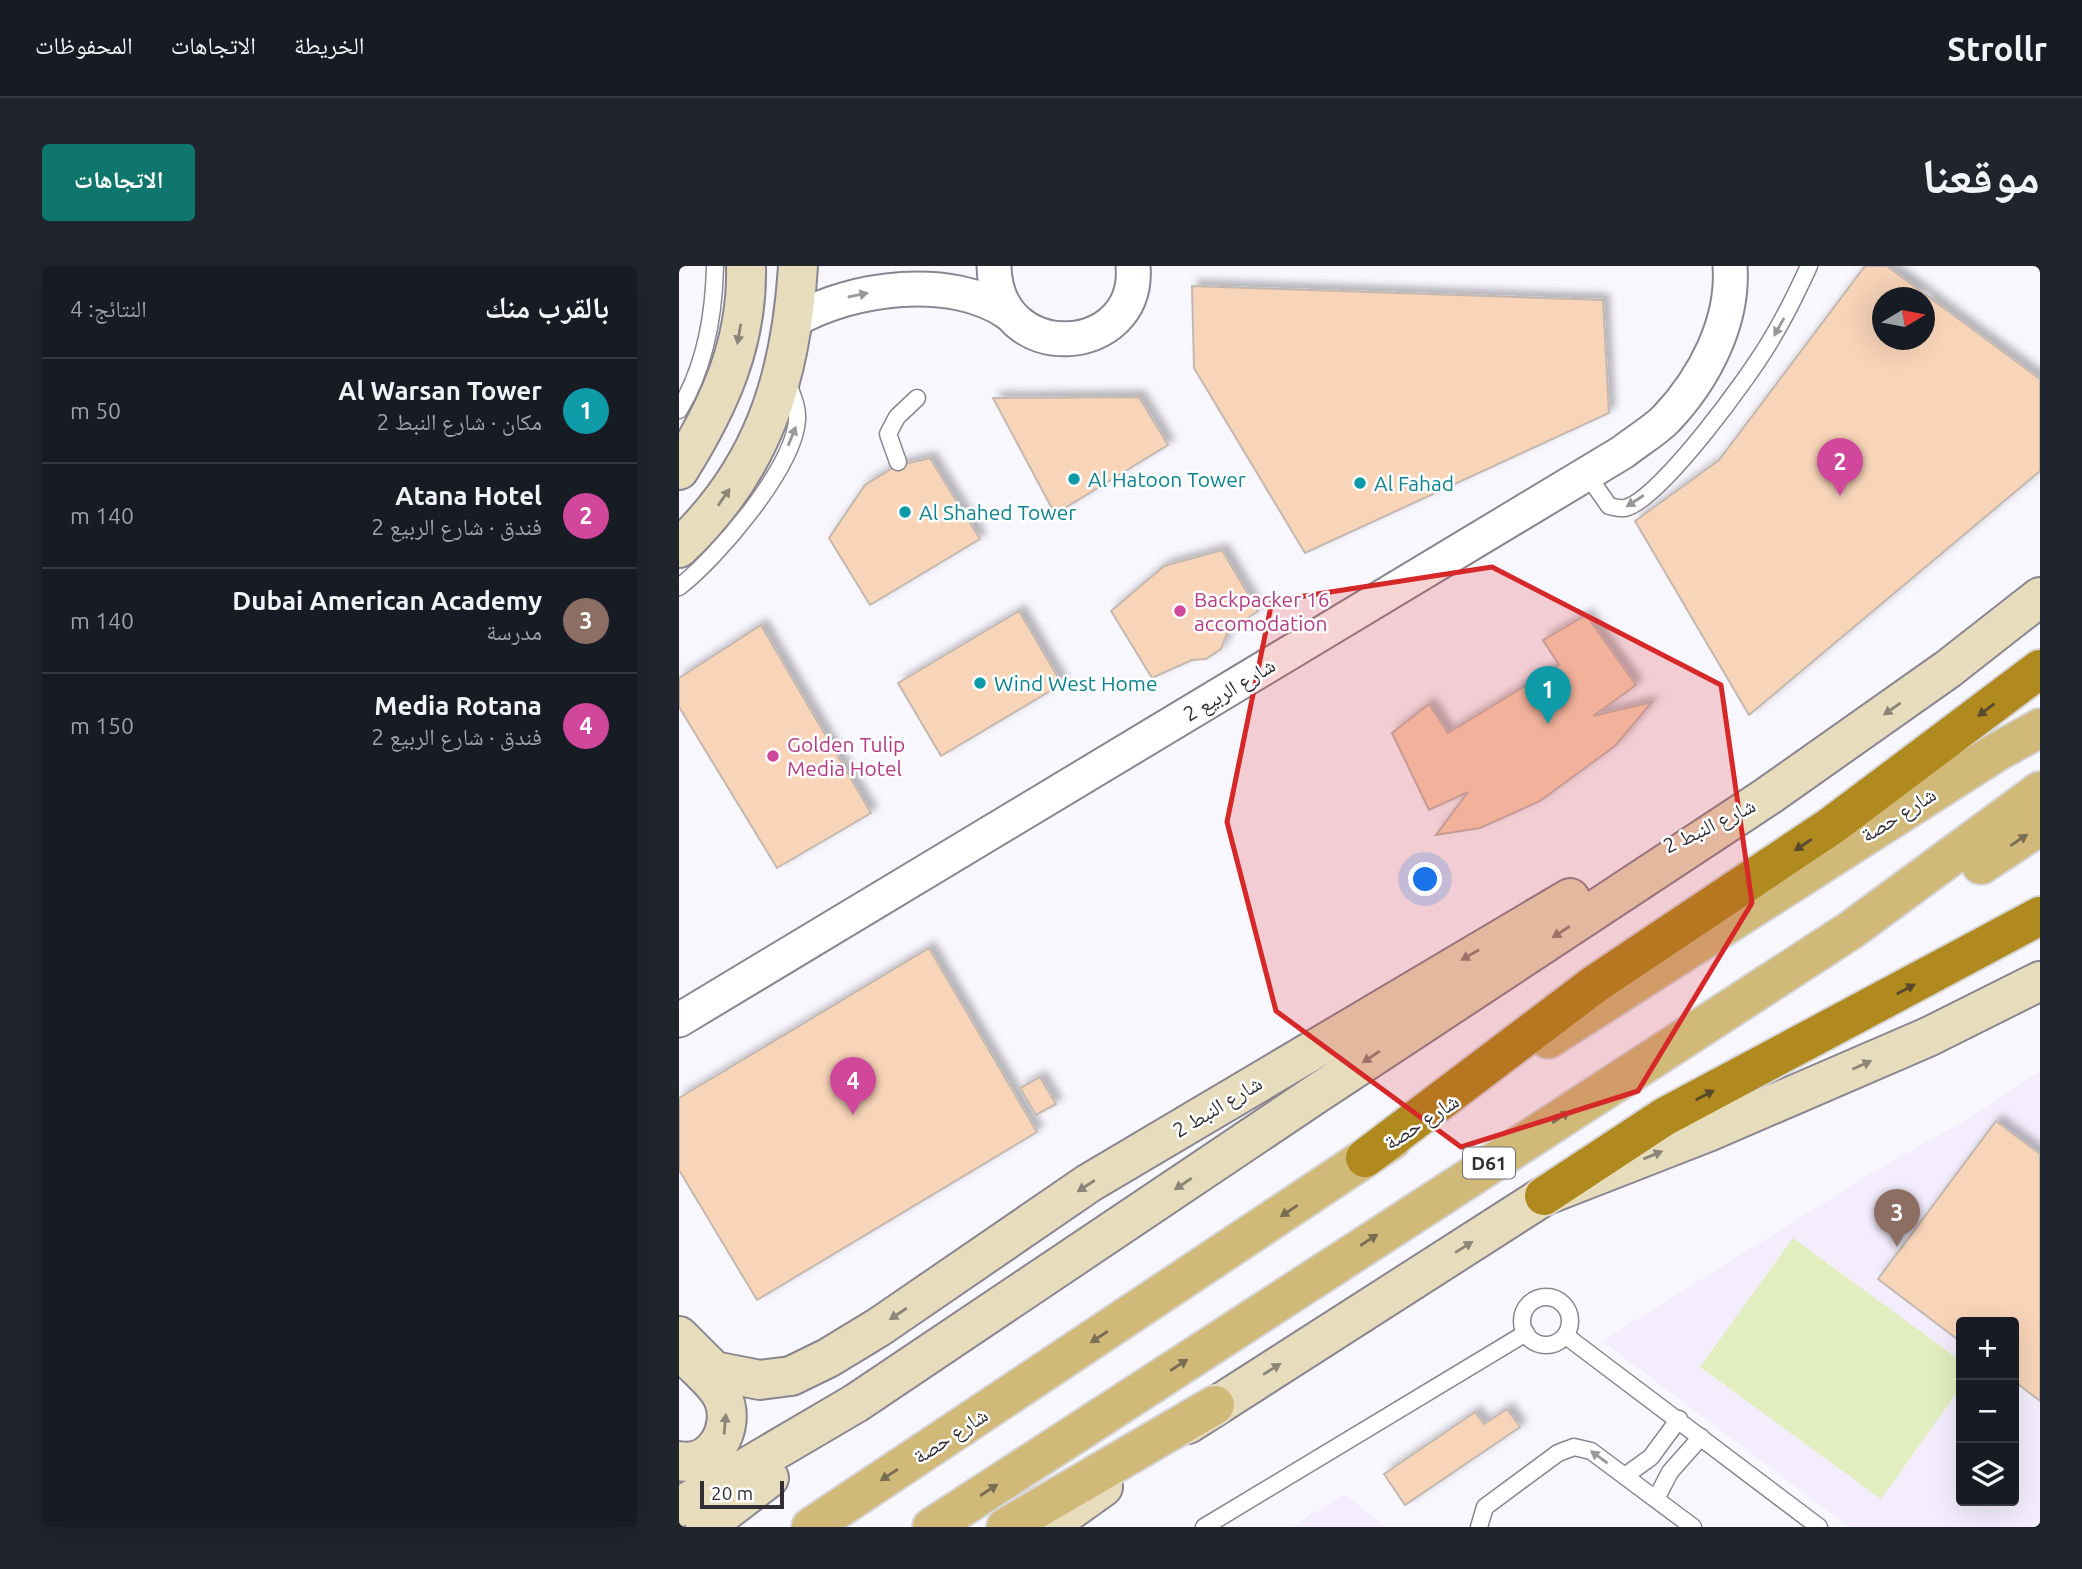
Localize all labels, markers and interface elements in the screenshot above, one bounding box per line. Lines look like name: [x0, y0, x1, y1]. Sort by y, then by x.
text: Strollr: [1947, 30, 2047, 67]
text: المحفوظات: [35, 32, 133, 59]
text: الاتجاهات: [171, 32, 256, 59]
text: الخريطة: [294, 32, 365, 59]
button: الاتجاهات: [42, 144, 195, 221]
text: موقعنا: [1922, 147, 2040, 202]
north arrow: [1872, 287, 1935, 350]
one-way arrow: [847, 289, 869, 300]
text: بالقرب منك: [485, 290, 609, 324]
text: النتائج: 4: [70, 296, 147, 321]
one-way arrow: [1773, 317, 1785, 337]
one-way arrow: [733, 323, 744, 345]
text: Al Warsan Tower: [338, 376, 542, 405]
text: 50 m: [70, 398, 121, 423]
text: 1: [580, 398, 593, 423]
text: مكان · شارع النبط 2: [377, 409, 542, 434]
one-way arrow: [786, 425, 797, 446]
pin: 2: [1817, 438, 1863, 496]
place label: Al Hatoon Tower: [1088, 467, 1246, 491]
marker: Al Hatoon Tower: [1066, 471, 1082, 487]
place label: Al Fahad: [1374, 471, 1454, 495]
marker: Al Fahad: [1352, 475, 1368, 491]
text: Atana Hotel: [395, 481, 542, 510]
one-way arrow: [717, 488, 731, 506]
one-way arrow: [1626, 494, 1644, 508]
place label: Al Shahed Tower: [919, 500, 1076, 524]
text: 140 m: [70, 503, 134, 528]
text: 2: [580, 503, 593, 528]
marker: Al Shahed Tower: [897, 504, 913, 520]
text: فندق · شارع الربيع 2: [371, 514, 542, 539]
text: Dubai American Academy: [232, 586, 542, 615]
place label: Backpacker 16 accomodation: [1194, 587, 1330, 635]
marker: Backpacker 16 accomodation: [1172, 603, 1188, 619]
text: 140 m: [70, 608, 134, 633]
text: 3: [580, 608, 593, 633]
text: مدرسة: [486, 619, 542, 644]
street label: شارع الربيع 2: [1179, 652, 1280, 727]
pin: 1: [1525, 666, 1571, 724]
place label: Wind West Home: [994, 671, 1158, 695]
marker: Wind West Home: [972, 675, 988, 691]
text: Media Rotana: [374, 691, 542, 720]
one-way arrow: [1883, 701, 1901, 715]
one-way arrow: [1977, 702, 1995, 717]
text: 150 m: [70, 713, 134, 738]
text: 4: [580, 713, 593, 738]
text: فندق · شارع الربيع 2: [371, 724, 542, 749]
place label: Golden Tulip Media Hotel: [787, 732, 905, 780]
marker: Golden Tulip Media Hotel: [765, 748, 781, 764]
street label: شارع حصة: [1856, 782, 1941, 848]
street label: شارع النبط 2: [1659, 792, 1760, 859]
one-way arrow: [2010, 833, 2028, 847]
one-way arrow: [1794, 838, 1812, 852]
your location: [1408, 862, 1442, 896]
one-way arrow: [1552, 925, 1571, 938]
one-way arrow: [1460, 949, 1479, 961]
one-way arrow: [1896, 983, 1916, 994]
one-way arrow: [1362, 1050, 1381, 1063]
pin: 4: [830, 1057, 876, 1115]
one-way arrow: [1852, 1059, 1873, 1070]
street label: شارع النبط 2: [1168, 1070, 1267, 1144]
street label: شارع حصة: [1379, 1088, 1464, 1156]
one-way arrow: [1695, 1089, 1715, 1101]
one-way arrow: [1551, 1110, 1570, 1123]
road number: D61: [1463, 1148, 1515, 1178]
one-way arrow: [1643, 1150, 1664, 1161]
one-way arrow: [1173, 1178, 1193, 1191]
one-way arrow: [1076, 1179, 1095, 1192]
pin: 3: [1874, 1189, 1920, 1247]
one-way arrow: [1279, 1204, 1299, 1217]
one-way arrow: [1360, 1234, 1379, 1247]
one-way arrow: [1455, 1240, 1474, 1253]
one-way arrow: [889, 1307, 907, 1321]
map controls: [1956, 1317, 2019, 1506]
button: +: [1956, 1317, 2019, 1380]
one-way arrow: [1090, 1330, 1109, 1343]
one-way arrow: [1170, 1359, 1189, 1372]
one-way arrow: [1263, 1362, 1282, 1375]
button: −: [1956, 1380, 2019, 1443]
street label: شارع حصة: [908, 1402, 993, 1470]
one-way arrow: [720, 1413, 731, 1435]
button: layers: [1956, 1443, 2019, 1506]
one-way arrow: [1590, 1450, 1608, 1464]
one-way arrow: [879, 1469, 899, 1482]
scale bar: [700, 1478, 784, 1510]
text: 20 m: [711, 1482, 753, 1504]
one-way arrow: [979, 1483, 999, 1496]

